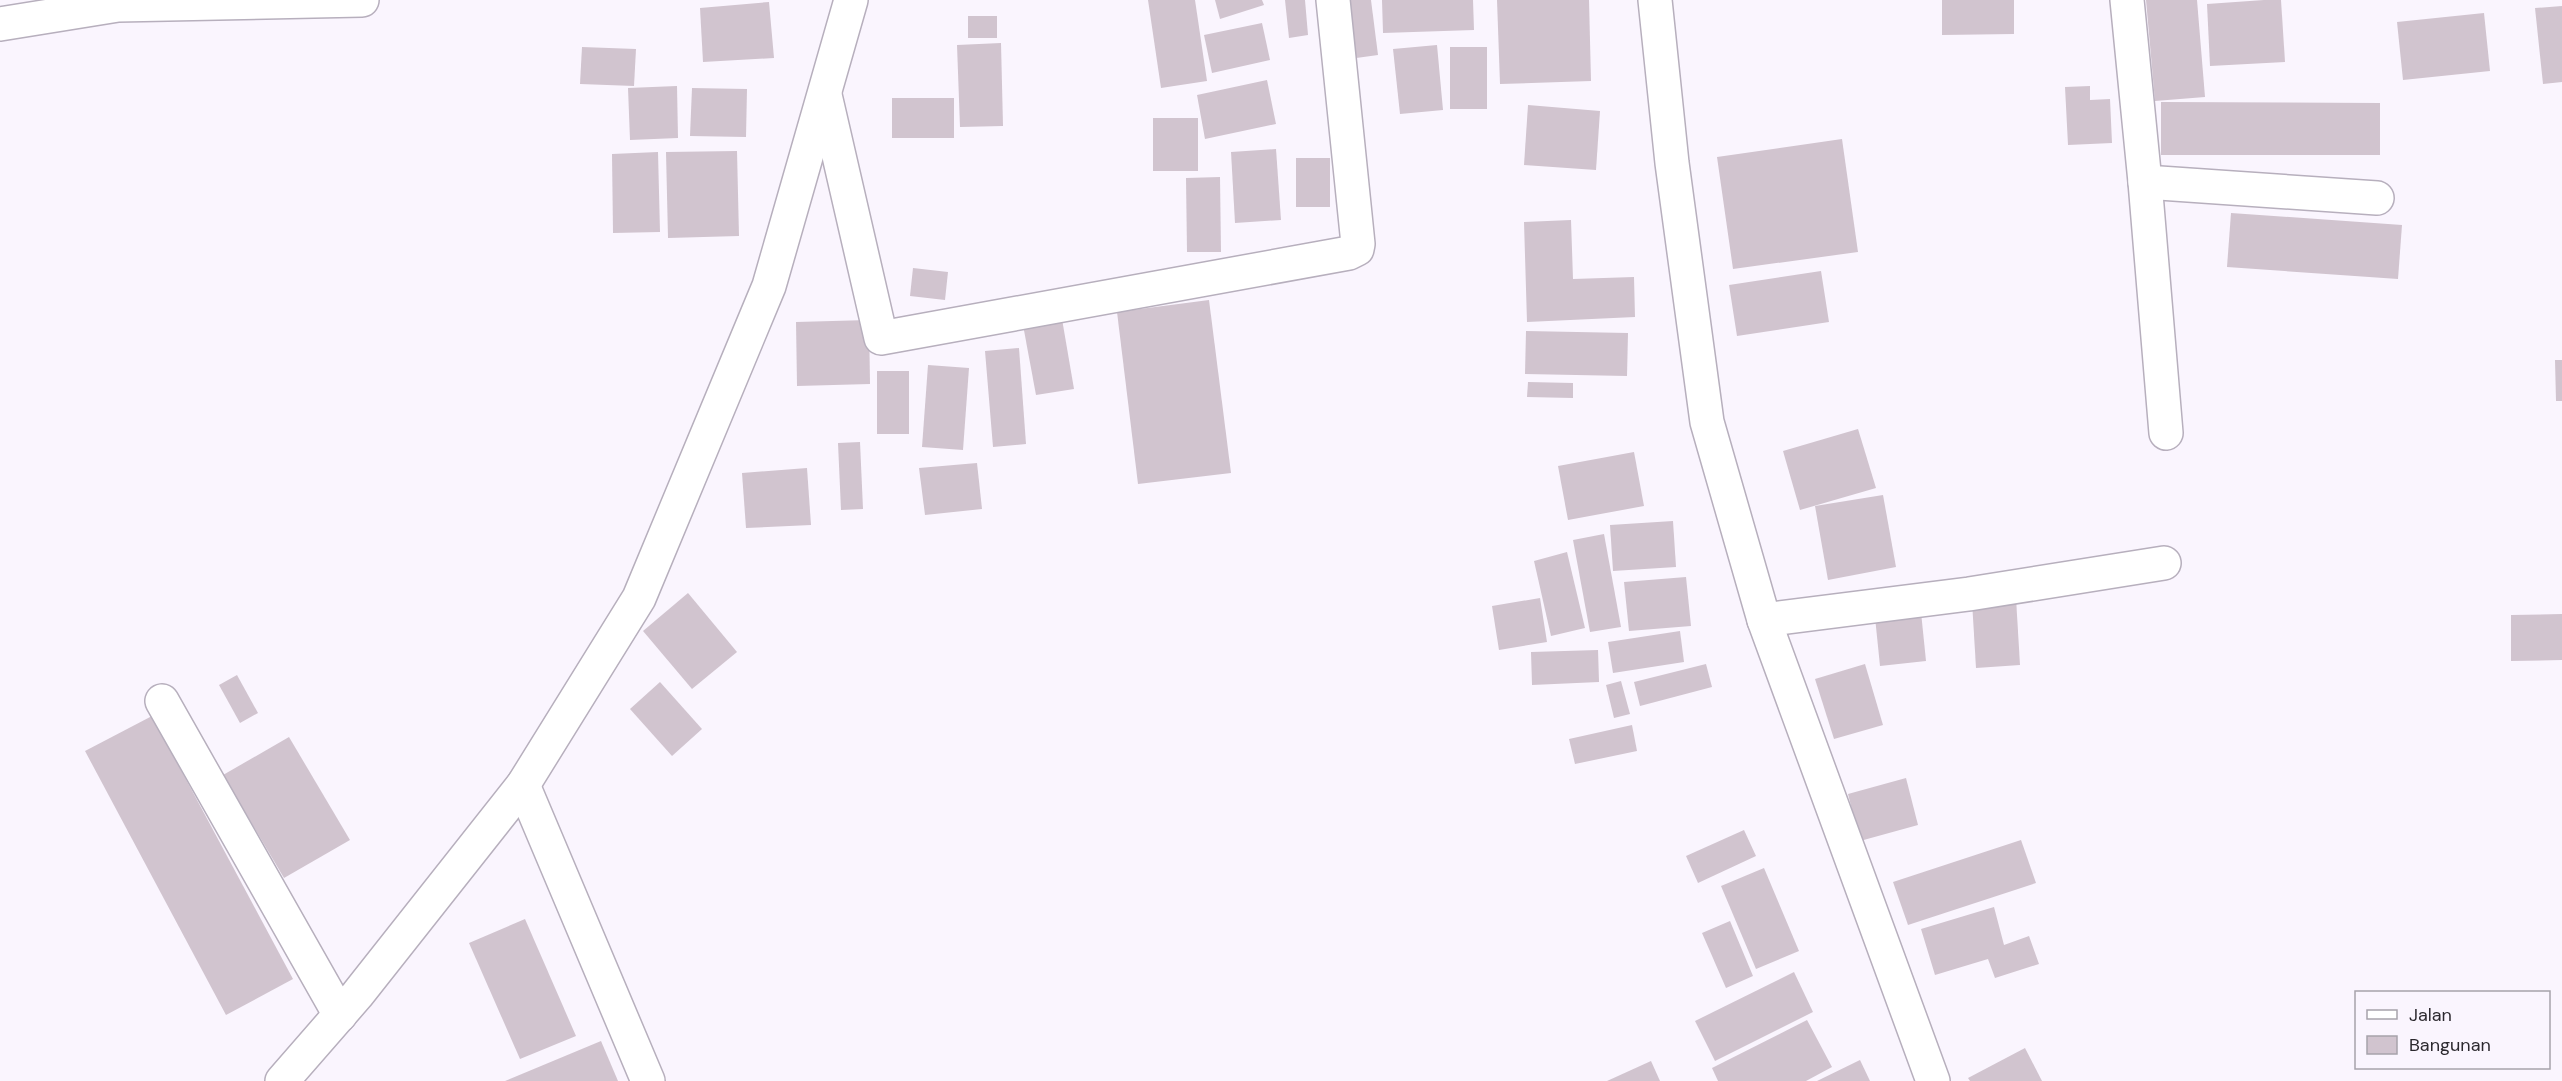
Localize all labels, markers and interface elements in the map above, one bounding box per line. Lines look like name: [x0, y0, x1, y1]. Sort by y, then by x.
legend: [2355, 991, 2550, 1069]
text: Jalan: [2409, 1003, 2452, 1027]
text: Bangunan: [2409, 1033, 2491, 1057]

